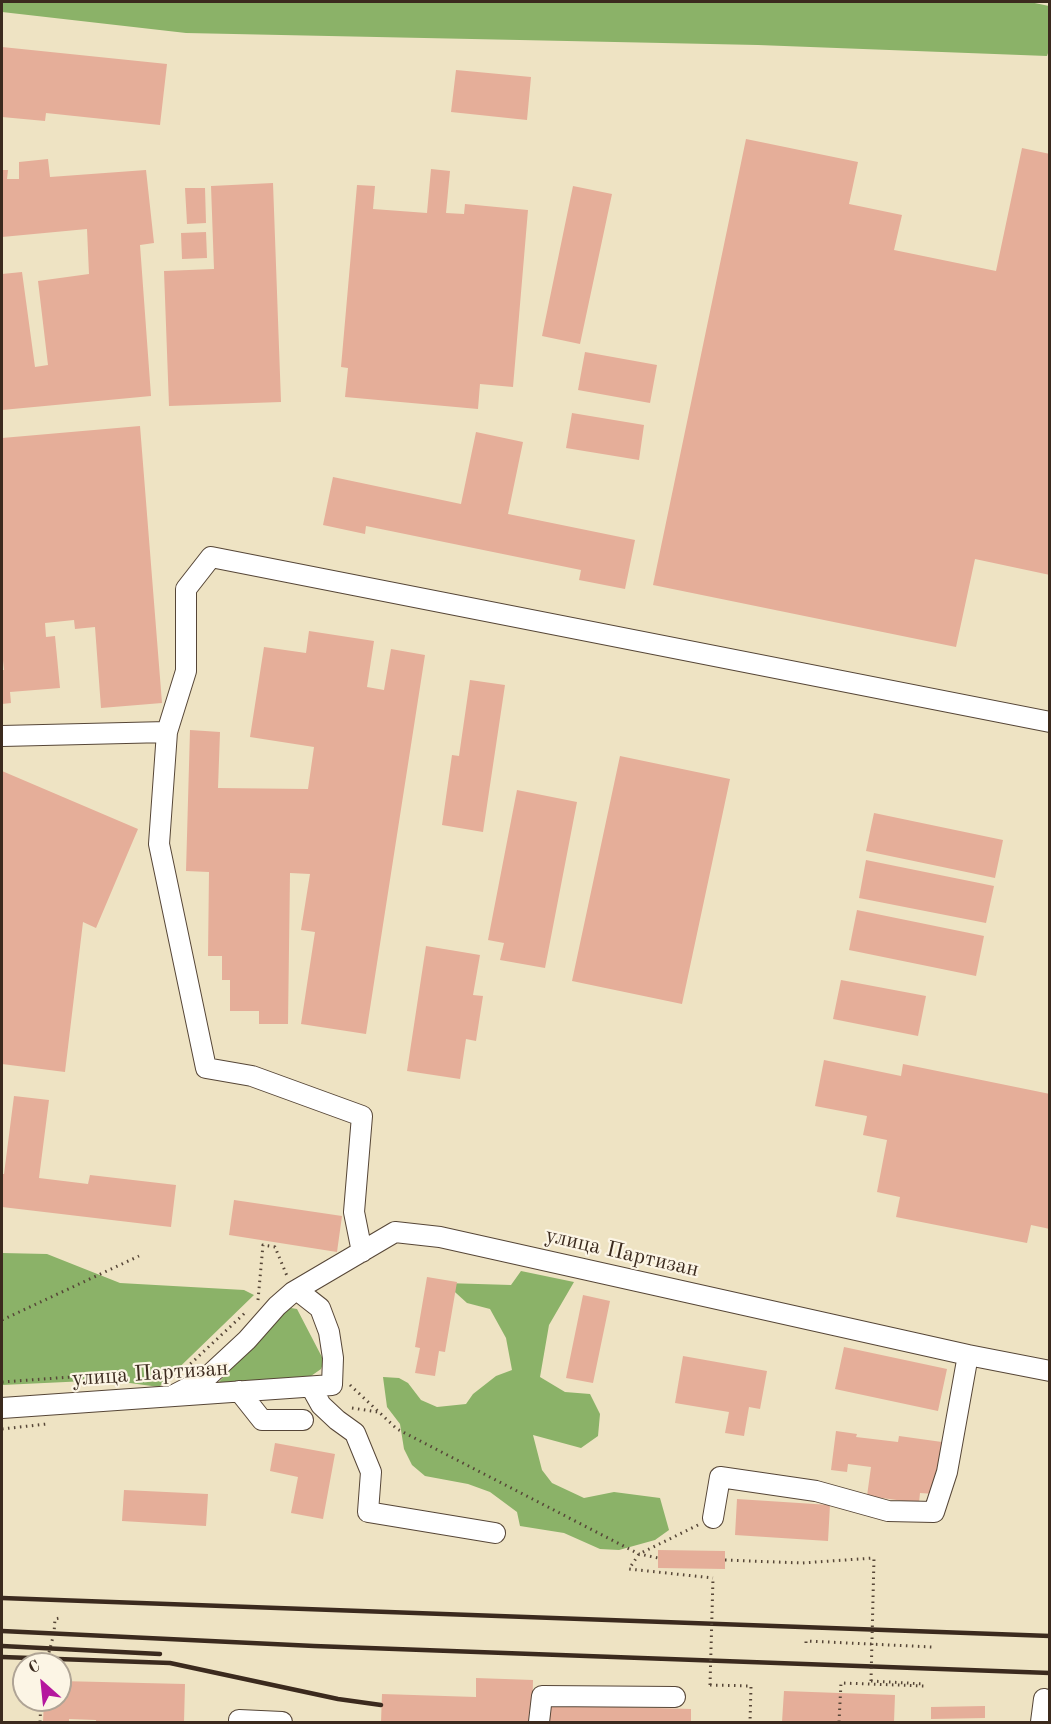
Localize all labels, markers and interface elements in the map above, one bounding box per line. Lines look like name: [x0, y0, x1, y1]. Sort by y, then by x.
street label: улица Партизан: [543, 1223, 701, 1283]
street label: улица Партизан: [71, 1355, 229, 1393]
north arrow: [12, 1652, 72, 1712]
text: С: [26, 1658, 43, 1677]

